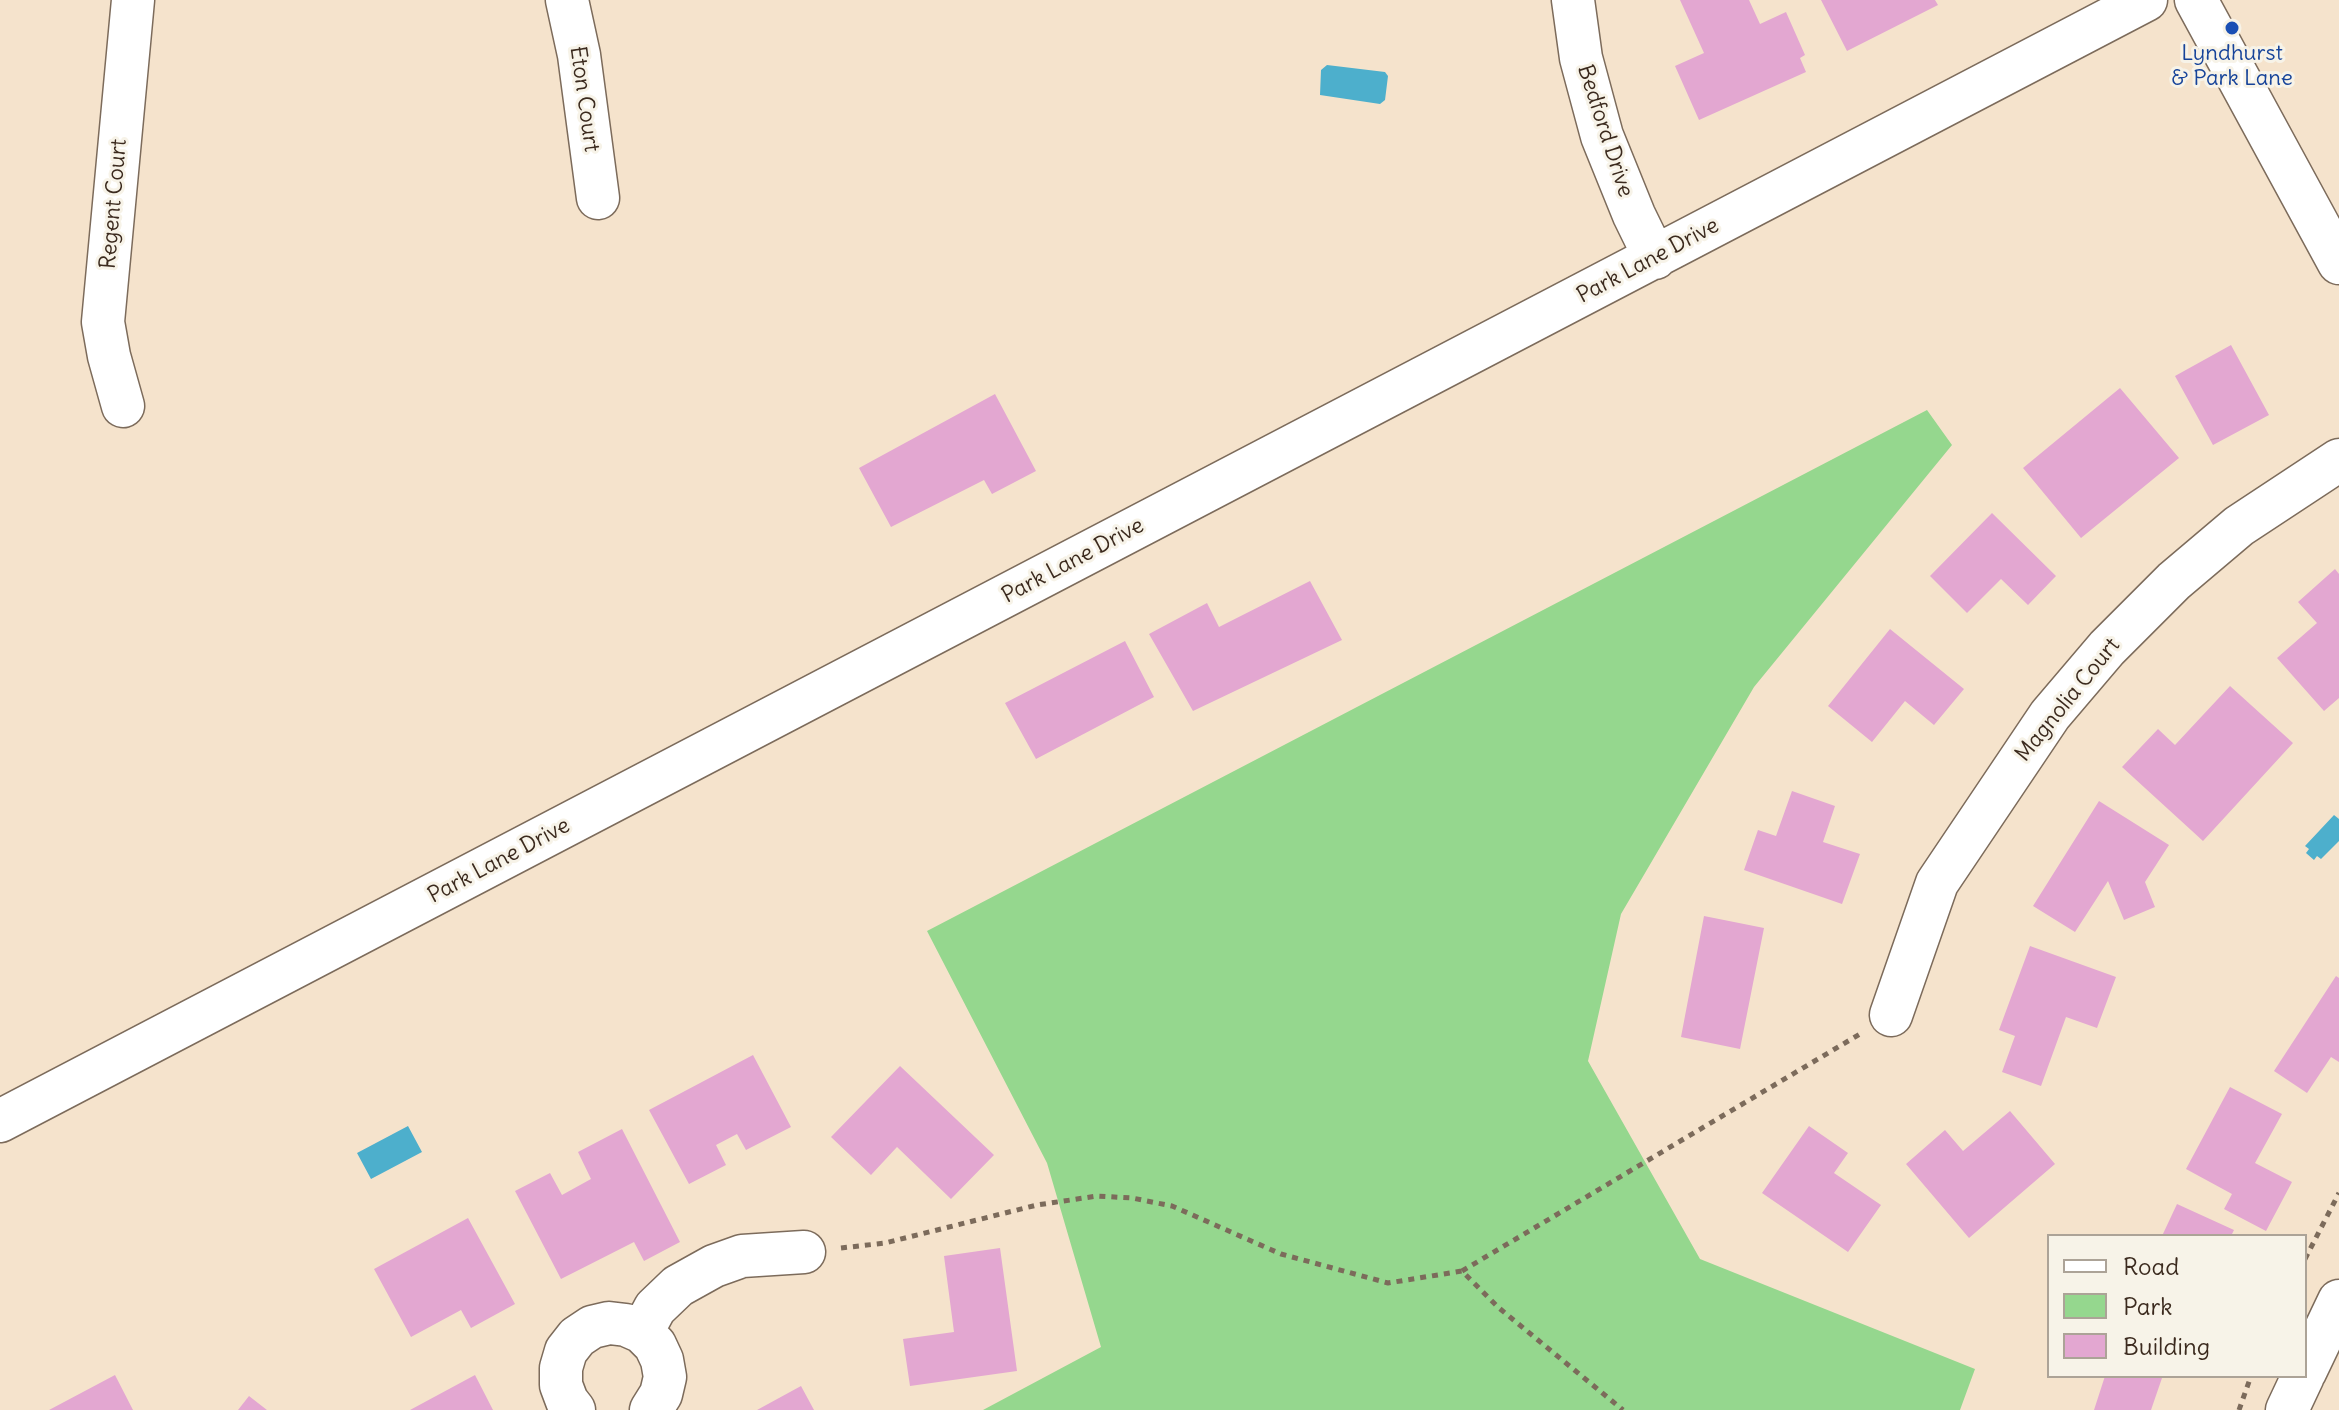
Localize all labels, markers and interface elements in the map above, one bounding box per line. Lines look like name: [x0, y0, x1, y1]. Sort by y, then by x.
marker: Lyndhurst & Park Lane: [2223, 19, 2241, 37]
place label: Lyndhurst & Park Lane: [2171, 41, 2293, 92]
street label: Eton Court: [564, 45, 604, 153]
street label: Bedford Drive: [1571, 62, 1639, 200]
street label: Regent Court: [95, 138, 133, 270]
street label: Park Lane Drive: [1573, 213, 1723, 309]
street label: Park Lane Drive: [998, 513, 1148, 609]
street label: Magnolia Court: [2010, 633, 2126, 767]
street label: Park Lane Drive: [424, 813, 574, 909]
legend: [2047, 1234, 2307, 1378]
text: Road: [2123, 1251, 2179, 1281]
text: Park: [2123, 1291, 2173, 1321]
text: Building: [2123, 1331, 2210, 1361]

